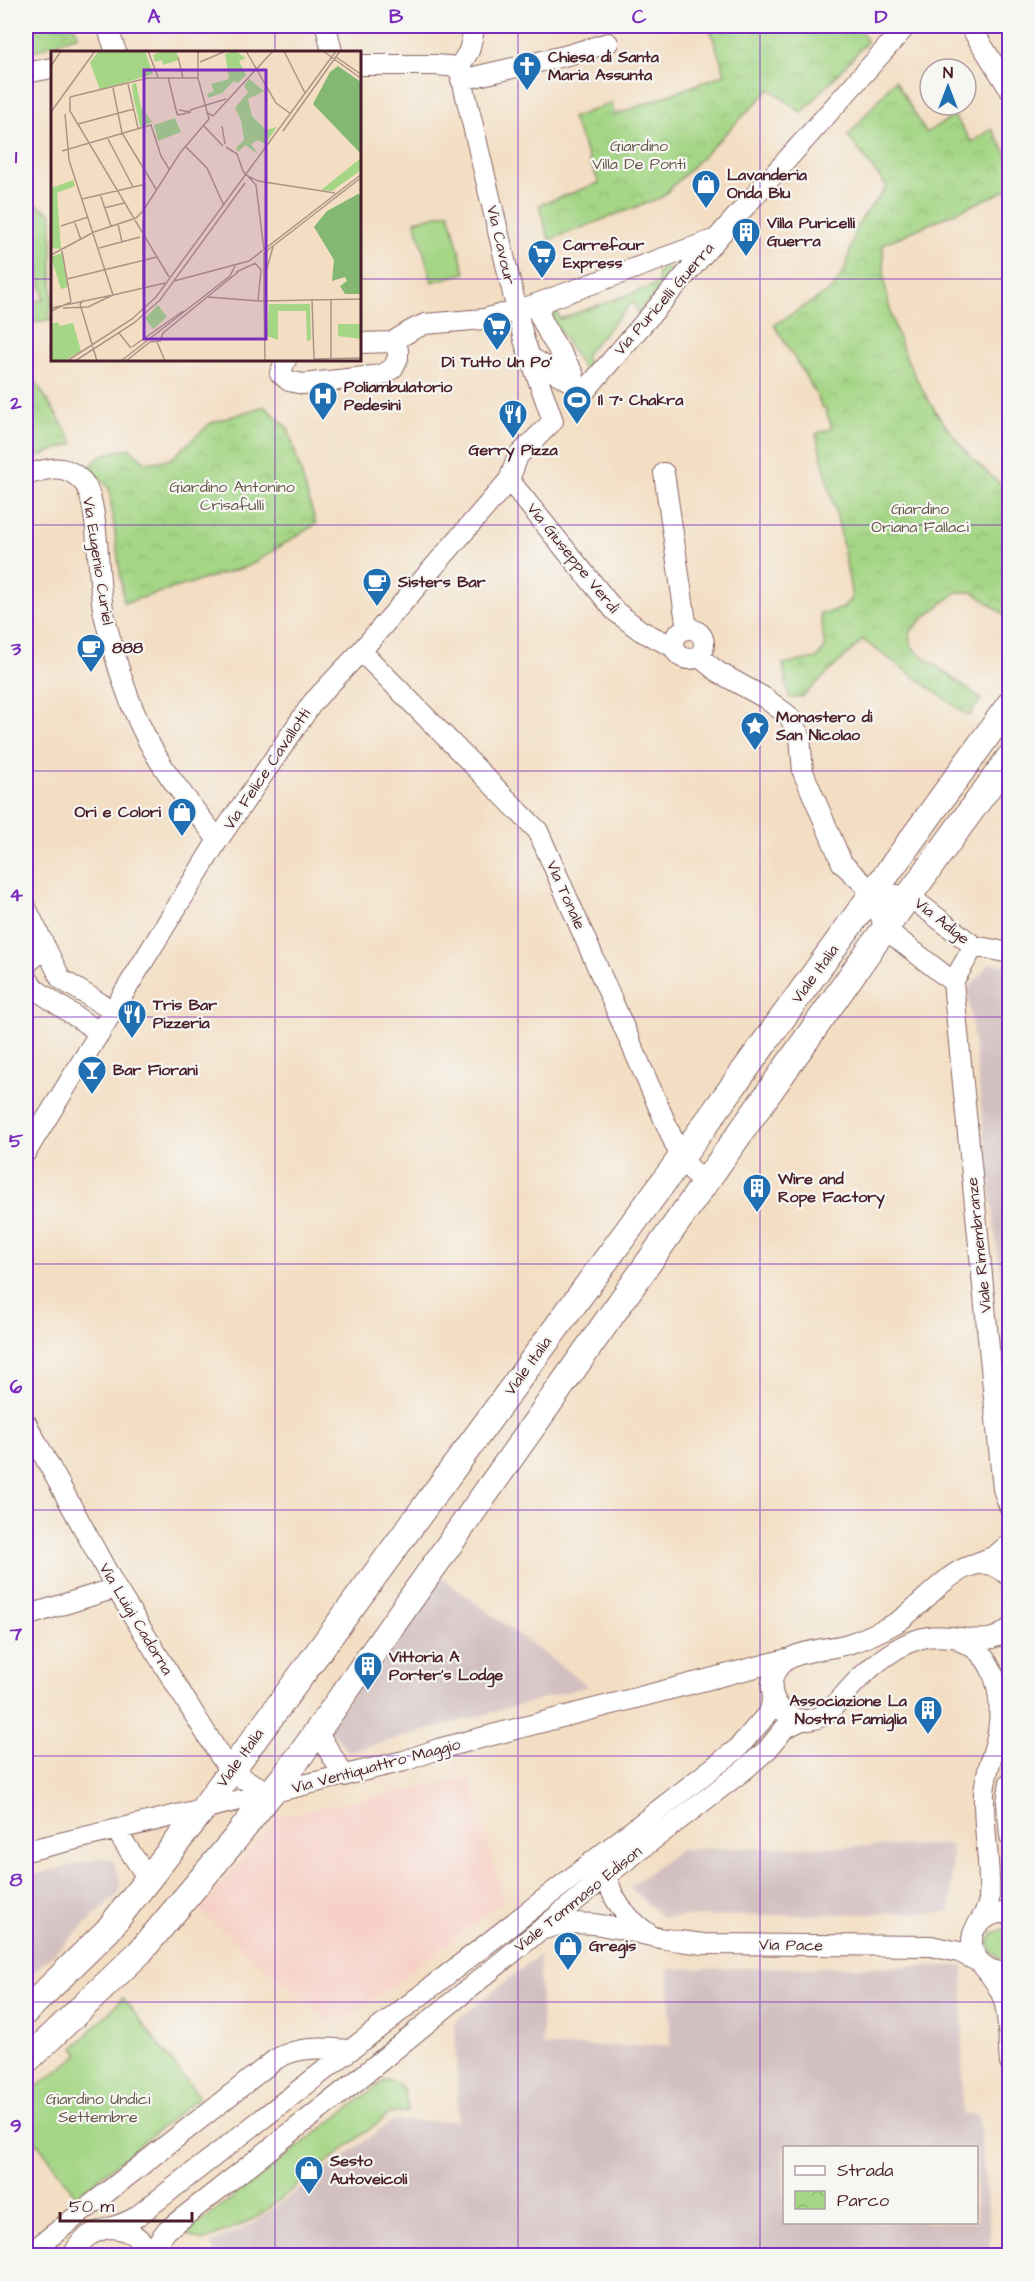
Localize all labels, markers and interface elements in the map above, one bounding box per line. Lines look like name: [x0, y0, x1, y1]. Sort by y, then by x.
text: A: [148, 3, 161, 31]
text: B: [389, 3, 404, 31]
text: C: [632, 3, 647, 31]
text: D: [875, 3, 888, 31]
place label: Chiesa di Santa Maria Assunta: [548, 46, 660, 86]
church icon: Chiesa di Santa Maria Assunta: [511, 50, 543, 92]
inset map: [51, 51, 362, 362]
north arrow: [918, 57, 978, 117]
text: N: [943, 62, 953, 84]
park label: Giardino Villa De Ponti: [592, 135, 686, 175]
text: 1: [15, 143, 18, 171]
place label: Lavanderia Onda Blu: [727, 164, 808, 204]
shop icon: Lavanderia Onda Blu: [690, 168, 722, 210]
street label: Via Cavour: [481, 203, 521, 287]
place label: Villa Puricelli Guerra: [766, 212, 855, 252]
building icon: Villa Puricelli Guerra: [730, 216, 762, 258]
place label: Carrefour Express: [563, 234, 644, 274]
supermarket icon: Carrefour Express: [526, 238, 558, 280]
street label: Via Puricelli Guerra: [609, 238, 719, 360]
supermarket icon: Di Tutto Un Po': [481, 310, 513, 352]
place label: Di Tutto Un Po': [442, 351, 553, 373]
place label: Poliambulatorio Pedesini: [344, 376, 453, 416]
hospital icon: Poliambulatorio Pedesini: [307, 380, 339, 422]
sports icon: Il 7° Chakra: [561, 384, 593, 426]
text: 2: [9, 389, 22, 417]
place label: Il 7° Chakra: [598, 389, 684, 411]
restaurant icon: Gerry Pizza: [497, 398, 529, 440]
place label: Gerry Pizza: [468, 439, 558, 462]
park label: Giardino Antonino Crisafulli: [169, 476, 295, 516]
street label: Via Eugenio Curiel: [76, 495, 119, 627]
street label: Via Giuseppe Verdi: [522, 498, 625, 618]
park label: Giardino Oriana Fallaci: [871, 498, 969, 538]
cafe icon: Sisters Bar: [361, 566, 393, 608]
place label: Sisters Bar: [397, 571, 486, 593]
cafe icon: 888: [75, 632, 107, 674]
text: 3: [10, 635, 22, 663]
place label: 888: [112, 637, 144, 659]
street label: Via Felice Cavallotti: [218, 703, 316, 834]
place label: Monastero di San Nicolao: [775, 706, 873, 746]
place icon: Monastero di San Nicolao: [739, 710, 771, 752]
shop icon: Ori e Colori: [166, 796, 198, 838]
place label: Ori e Colori: [74, 801, 162, 823]
street label: Via Tonale: [541, 857, 591, 933]
text: 4: [9, 881, 23, 909]
street label: Via Adige: [909, 892, 975, 951]
street label: Viale Italia: [786, 940, 844, 1008]
place label: Tris Bar Pizzeria: [152, 994, 217, 1034]
restaurant icon: Tris Bar Pizzeria: [116, 998, 148, 1040]
bar icon: Bar Fiorani: [76, 1054, 108, 1096]
place label: Bar Fiorani: [113, 1059, 198, 1081]
text: 5: [9, 1127, 24, 1155]
place label: Wire and Rope Factory: [777, 1168, 885, 1209]
building icon: Wire and Rope Factory: [741, 1172, 773, 1214]
street label: Viale Rimembranze: [961, 1176, 997, 1314]
street label: Viale Italia: [499, 1332, 557, 1400]
text: 6: [10, 1373, 23, 1401]
street label: Via Luigi Cadorna: [93, 1559, 178, 1680]
text: 7: [9, 1620, 23, 1648]
place label: Vittoria A Porter’s Lodge: [388, 1646, 504, 1688]
building icon: Vittoria A Porter’s Lodge: [352, 1650, 384, 1692]
place label: Associazione La Nostra Famiglia: [789, 1690, 908, 1732]
building icon: Associazione La Nostra Famiglia: [912, 1694, 944, 1736]
street label: Viale Italia: [211, 1724, 269, 1792]
street label: Via Ventiquattro Maggio: [289, 1733, 463, 1800]
street label: Viale Tommaso Edison: [509, 1840, 647, 1958]
text: 8: [10, 1866, 23, 1894]
shop icon: Gregis: [552, 1930, 584, 1972]
street label: Via Pace: [759, 1933, 824, 1957]
place label: Gregis: [589, 1935, 636, 1959]
park label: Giardino Undici Settembre: [46, 2088, 151, 2128]
text: 9: [10, 2112, 22, 2140]
legend: [783, 2146, 978, 2224]
place label: Sesto Autoveicoli: [329, 2150, 408, 2190]
shop icon: Sesto Autoveicoli: [293, 2154, 325, 2196]
text: Strada: [837, 2158, 893, 2183]
scale bar: [60, 2185, 192, 2223]
text: Parco: [837, 2188, 889, 2213]
text: 50 m: [69, 2194, 114, 2219]

